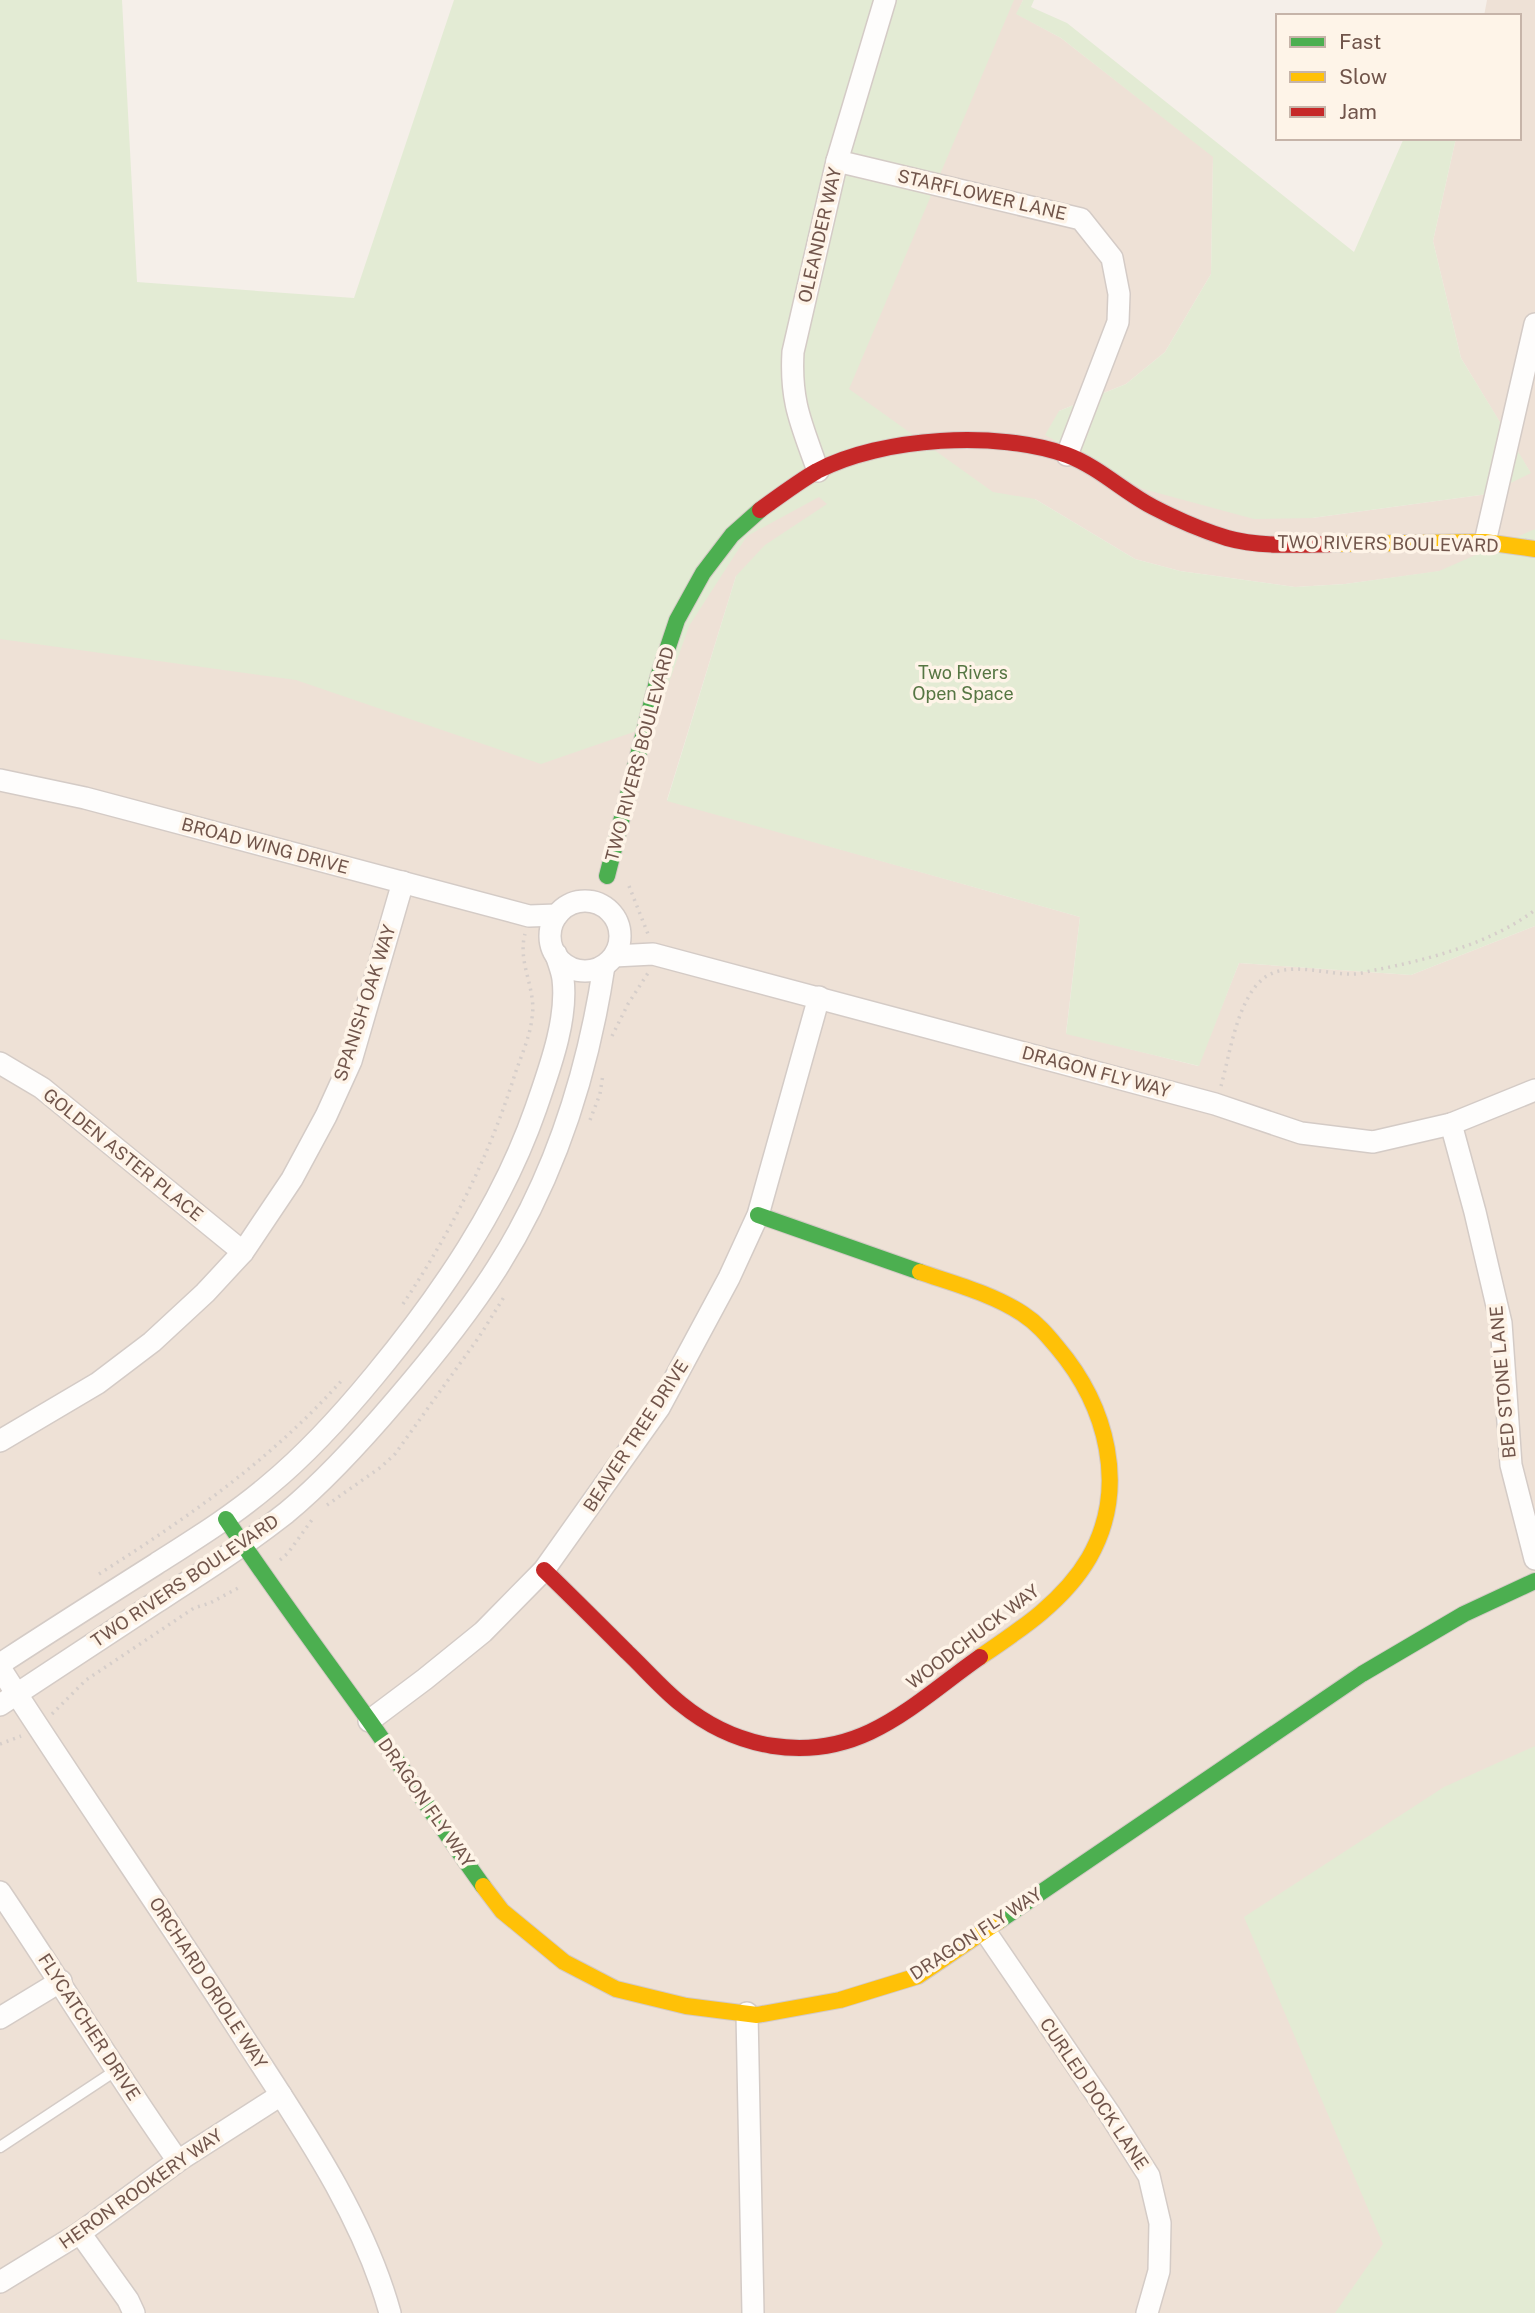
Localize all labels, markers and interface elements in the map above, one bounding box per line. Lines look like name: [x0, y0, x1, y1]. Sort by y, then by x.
legend: [1276, 14, 1521, 140]
text: Fast: [1339, 29, 1381, 54]
text: Slow: [1339, 64, 1387, 89]
text: Jam: [1339, 99, 1377, 124]
street label: OLEANDER WAY: [794, 165, 845, 305]
street label: STARFLOWER LANE: [896, 165, 1069, 224]
street label: TWO RIVERS BOULEVARD: [1277, 531, 1499, 556]
street label: TWO RIVERS BOULEVARD: [601, 644, 678, 864]
park label: Two Rivers Open Space: [912, 662, 1014, 704]
street label: BROAD WING DRIVE: [179, 813, 351, 878]
street label: SPANISH OAK WAY: [329, 922, 400, 1084]
street label: DRAGON FLY WAY: [1020, 1042, 1173, 1101]
street label: GOLDEN ASTER PLACE: [39, 1084, 207, 1225]
street label: BED STONE LANE: [1485, 1305, 1520, 1459]
street label: BEAVER TREE DRIVE: [579, 1356, 692, 1516]
street label: TWO RIVERS BOULEVARD: [87, 1510, 282, 1651]
street label: WOODCHUCK WAY: [902, 1580, 1043, 1693]
street label: DRAGON FLY WAY: [374, 1734, 479, 1871]
street label: DRAGON FLY WAY: [906, 1883, 1046, 1984]
street label: ORCHARD ORIOLE WAY: [145, 1893, 272, 2072]
street label: FLYCATCHER DRIVE: [34, 1949, 145, 2104]
street label: CURLED DOCK LANE: [1036, 2014, 1153, 2174]
street label: HERON ROOKERY WAY: [55, 2124, 226, 2253]

